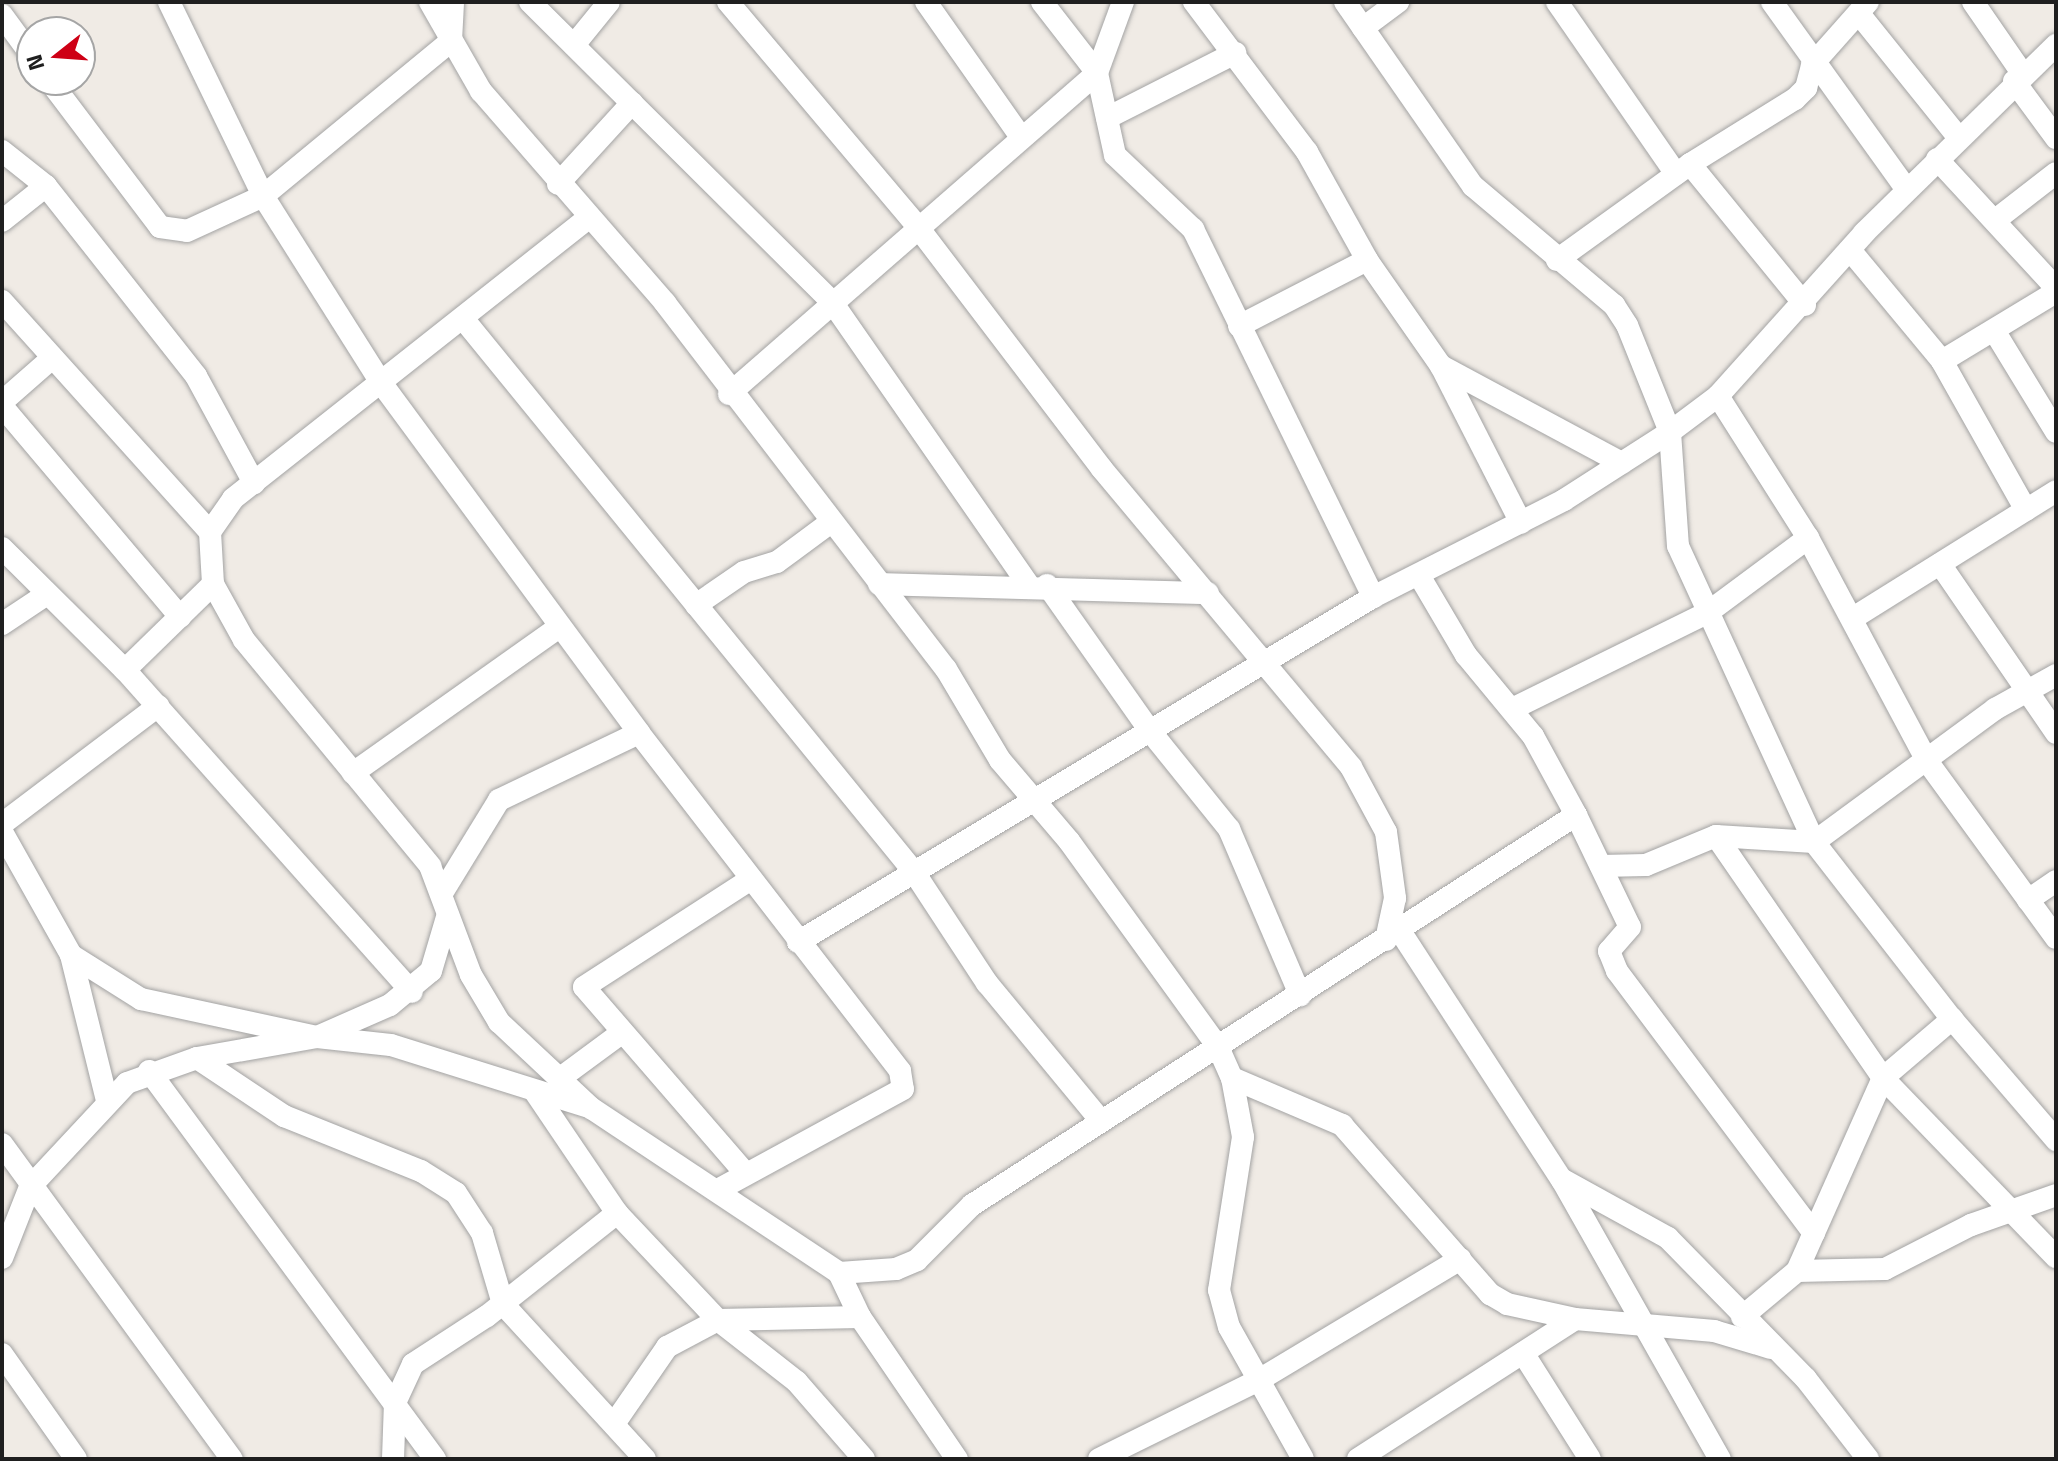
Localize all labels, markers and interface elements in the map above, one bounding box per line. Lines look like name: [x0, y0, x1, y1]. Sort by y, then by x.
north arrow: [16, 16, 96, 96]
text: N: [16, 50, 53, 75]

